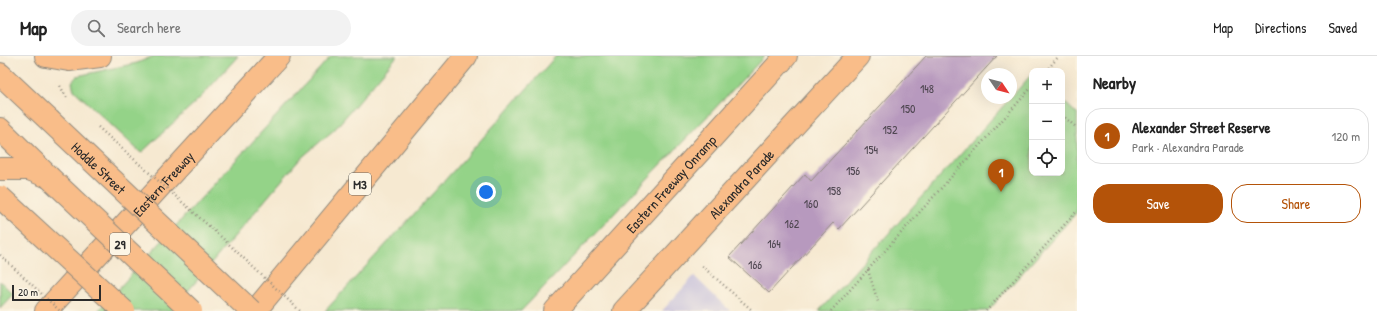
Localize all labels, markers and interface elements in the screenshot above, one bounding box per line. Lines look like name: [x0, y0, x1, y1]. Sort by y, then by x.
search box: [71, 10, 351, 46]
text: Map: [20, 15, 47, 41]
icon: search: [85, 17, 107, 39]
text: Search here: [117, 17, 181, 38]
text: Map: [1213, 18, 1233, 37]
text: Directions: [1255, 18, 1306, 37]
text: Saved: [1328, 18, 1357, 37]
north arrow: [981, 68, 1017, 104]
map controls: [1029, 68, 1065, 176]
button: +: [1029, 68, 1065, 104]
text: Nearby: [1093, 71, 1136, 94]
house number: 148: [920, 80, 934, 97]
house number: 150: [901, 100, 915, 117]
button: −: [1029, 104, 1065, 140]
text: Alexander Street Reserve: [1132, 117, 1270, 138]
house number: 152: [882, 121, 898, 138]
text: 1: [1105, 127, 1109, 145]
text: 120 m: [1332, 127, 1360, 145]
street label: Eastern Freeway Onramp: [621, 130, 721, 237]
street label: Hoddle Street: [68, 137, 131, 198]
text: Park · Alexandra Parade: [1132, 138, 1244, 156]
button: locate: [1029, 140, 1065, 176]
house number: 154: [864, 141, 878, 158]
street label: Alexandra Parade: [704, 144, 778, 222]
street label: Eastern Freeway: [128, 147, 198, 220]
pin: 1: [988, 159, 1014, 192]
house number: 156: [846, 162, 860, 179]
road number: M3: [349, 173, 371, 195]
your location: [476, 182, 496, 202]
house number: 158: [827, 182, 841, 199]
button: Save: [1093, 184, 1223, 223]
button: Share: [1231, 184, 1361, 223]
house number: 160: [804, 195, 818, 212]
house number: 162: [785, 215, 800, 232]
road number: 29: [110, 233, 130, 255]
house number: 164: [767, 235, 781, 252]
house number: 166: [748, 256, 762, 273]
scale bar: [12, 283, 101, 302]
text: 20 m: [18, 285, 38, 299]

